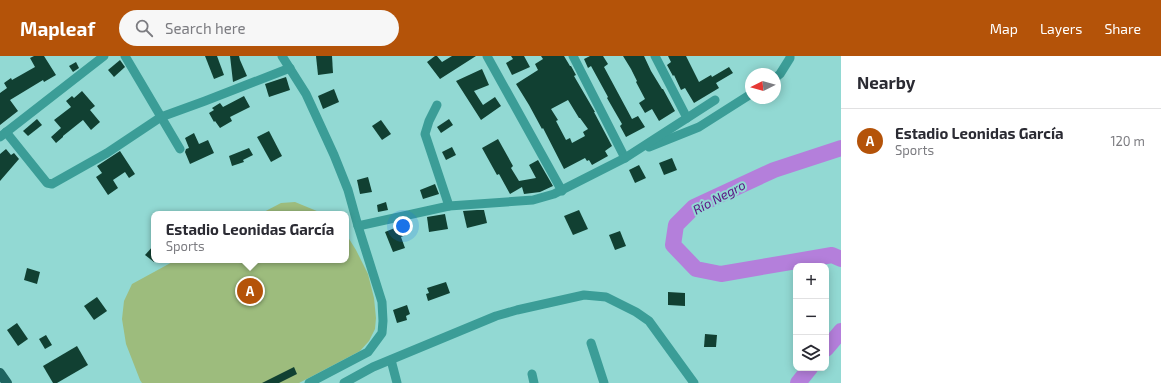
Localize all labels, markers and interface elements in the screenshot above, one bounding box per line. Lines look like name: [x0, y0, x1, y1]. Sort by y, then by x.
search box: [119, 10, 399, 46]
text: Mapleaf: [20, 17, 95, 40]
icon: search: [133, 17, 155, 39]
text: Search here: [165, 19, 246, 37]
text: Map: [990, 20, 1018, 37]
text: Layers: [1040, 20, 1082, 37]
text: Share: [1104, 20, 1141, 37]
north arrow: [745, 68, 781, 104]
text: Nearby: [857, 72, 915, 92]
text: Estadio Leonidas García: [895, 124, 1064, 142]
text: A: [866, 133, 874, 149]
text: 120 m: [1110, 133, 1145, 149]
text: Sports: [895, 142, 934, 158]
water label: Río Negro: [690, 176, 748, 218]
popup: [151, 211, 349, 263]
your location: [393, 216, 413, 236]
text: Estadio Leonidas García: [166, 220, 334, 238]
text: Sports: [166, 238, 205, 254]
map controls: [793, 263, 829, 371]
button: +: [793, 263, 829, 299]
pin: A: [237, 276, 263, 306]
button: −: [793, 299, 829, 335]
button: layers: [793, 335, 829, 371]

